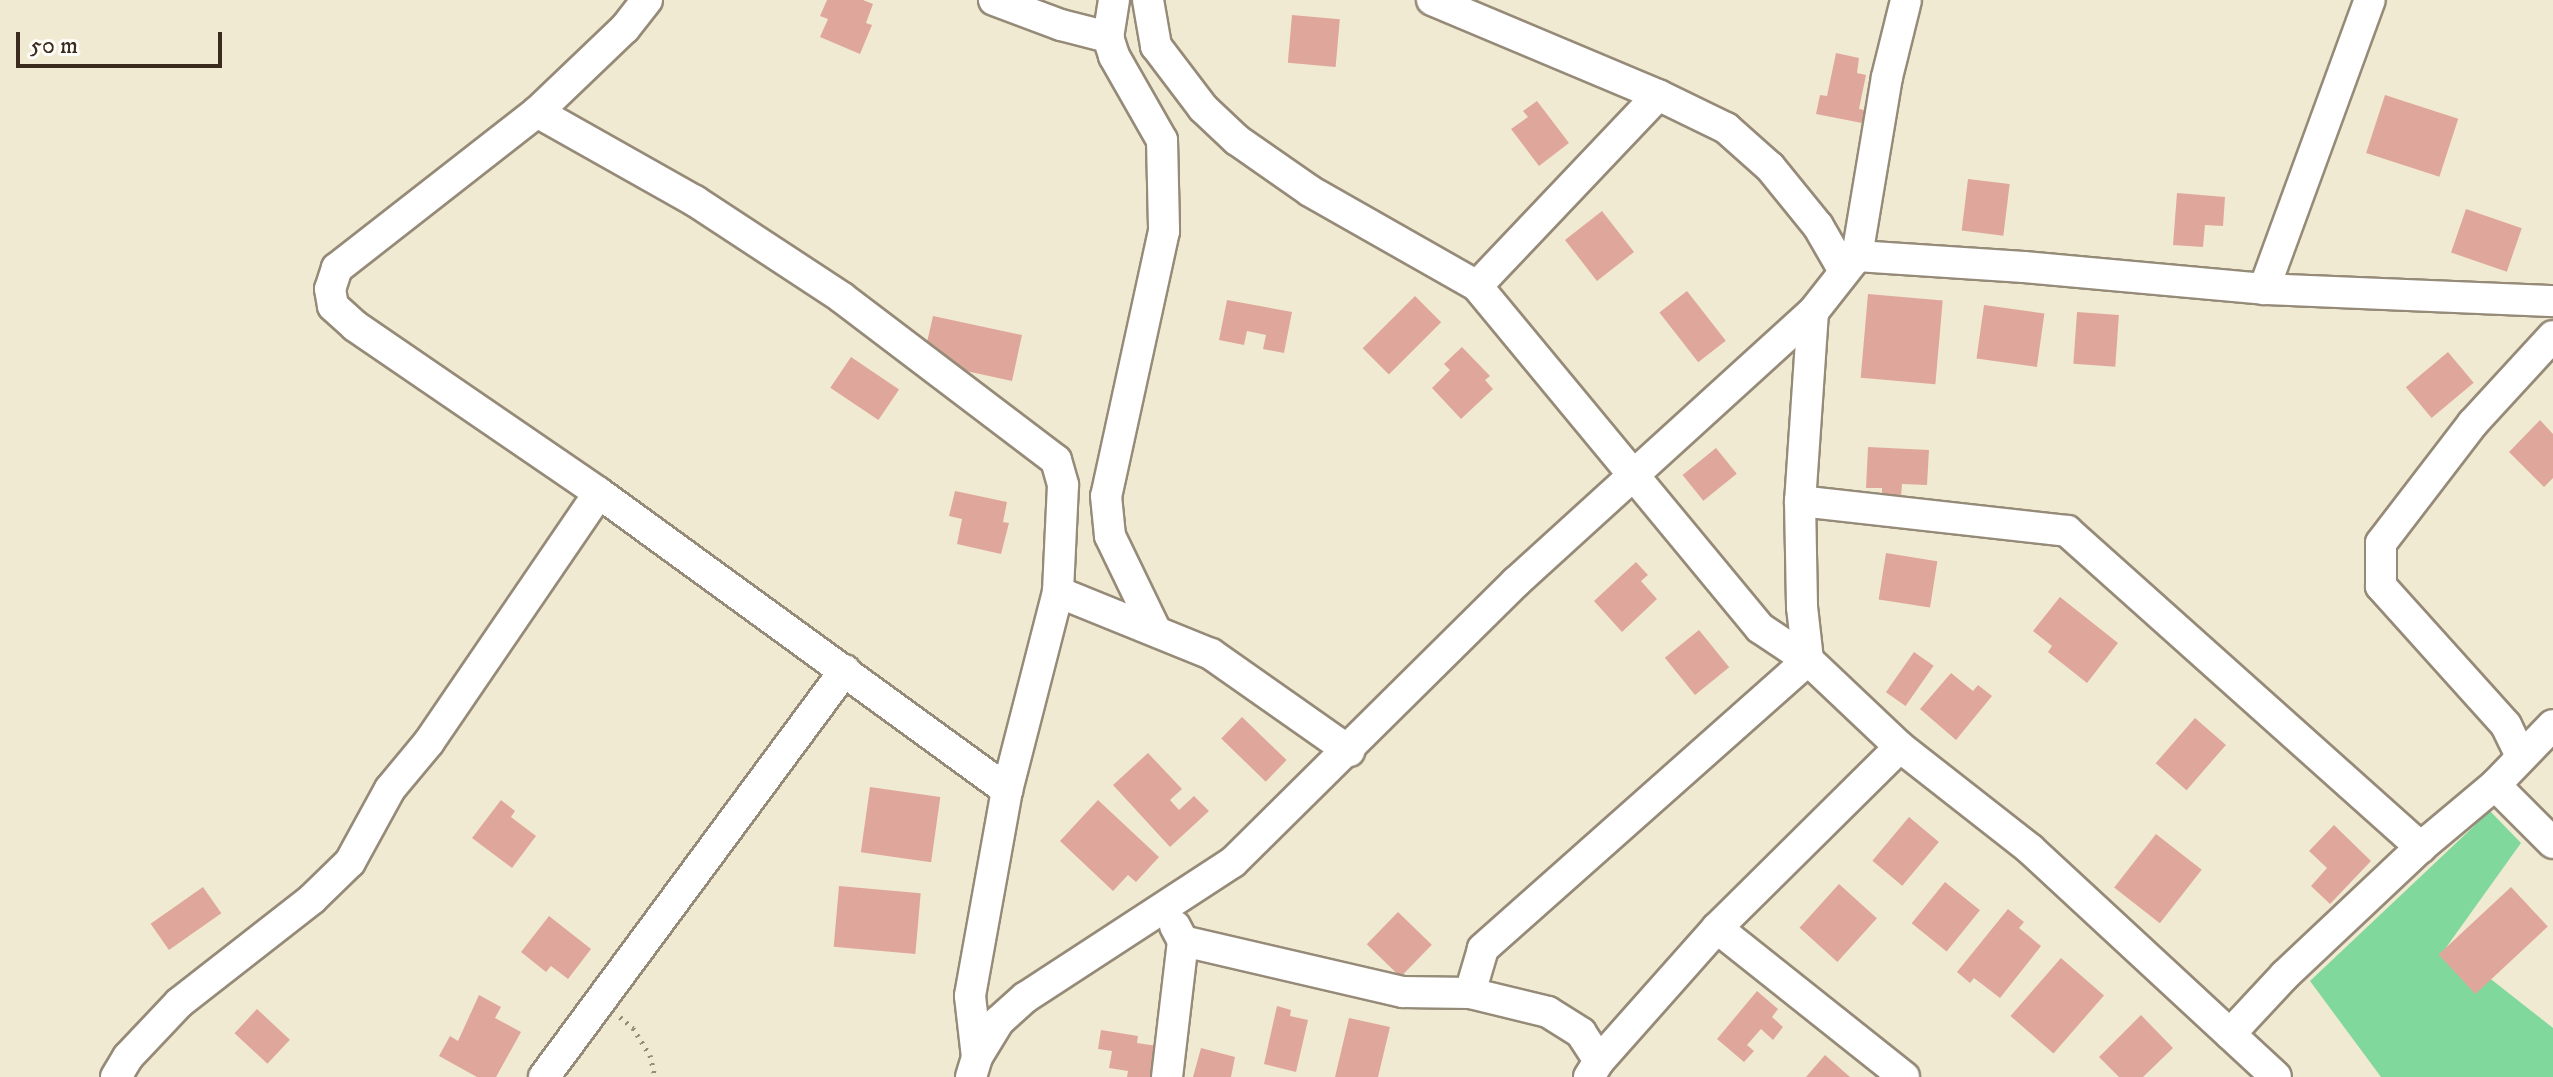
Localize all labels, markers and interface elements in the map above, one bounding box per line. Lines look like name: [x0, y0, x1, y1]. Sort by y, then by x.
scale bar: [20, 16, 226, 66]
text: 50 m: [30, 31, 78, 61]

